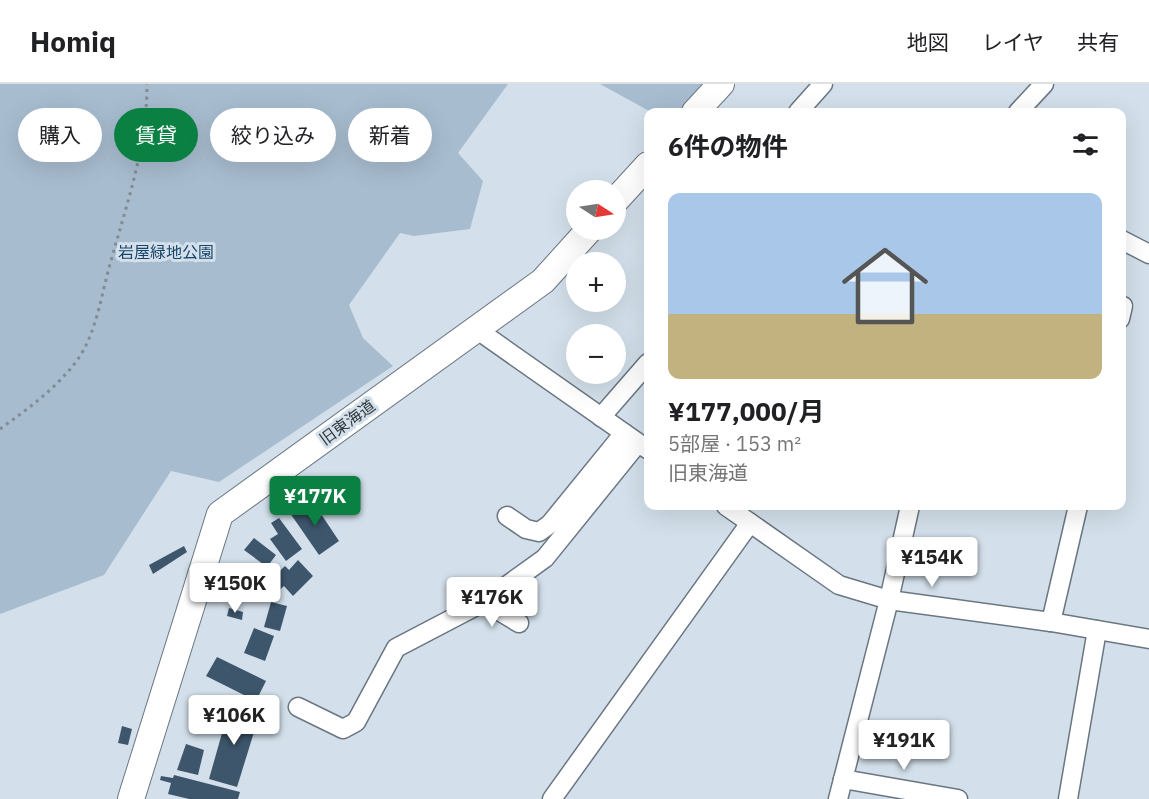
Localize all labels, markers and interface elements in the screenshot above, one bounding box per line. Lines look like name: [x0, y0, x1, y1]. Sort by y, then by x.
text: Homiq: [30, 23, 116, 60]
text: 地図: [907, 28, 949, 56]
text: レイヤ: [982, 28, 1044, 56]
text: 共有: [1077, 28, 1119, 56]
chip: 購入: [18, 108, 102, 162]
chip: 賃貸: [114, 108, 198, 162]
chip: 絞り込み: [210, 108, 336, 162]
chip: 新着: [348, 108, 432, 162]
icon: filters: [1069, 128, 1102, 161]
text: 6件の物件: [668, 129, 788, 163]
north arrow: [566, 180, 626, 240]
map controls: [566, 180, 626, 384]
icon: home: [831, 232, 939, 340]
park label: 岩屋緑地公園: [118, 242, 214, 262]
button: +: [566, 252, 626, 312]
button: −: [566, 324, 626, 384]
text: ¥177,000/月: [668, 394, 825, 428]
street label: 旧東海道: [315, 395, 379, 449]
text: 5部屋 · 153 m²: [668, 430, 801, 457]
text: 旧東海道: [668, 459, 748, 486]
pin: ¥177K: [273, 476, 357, 527]
text: ¥177K: [284, 482, 346, 509]
pin: ¥154K: [890, 537, 974, 588]
text: ¥154K: [901, 543, 963, 570]
pin: ¥150K: [193, 563, 277, 614]
text: ¥150K: [204, 569, 266, 596]
pin: ¥176K: [450, 577, 534, 628]
text: ¥176K: [461, 583, 523, 610]
pin: ¥106K: [192, 695, 276, 746]
text: ¥106K: [203, 701, 265, 728]
pin: ¥191K: [862, 720, 946, 771]
text: ¥191K: [873, 726, 935, 753]

